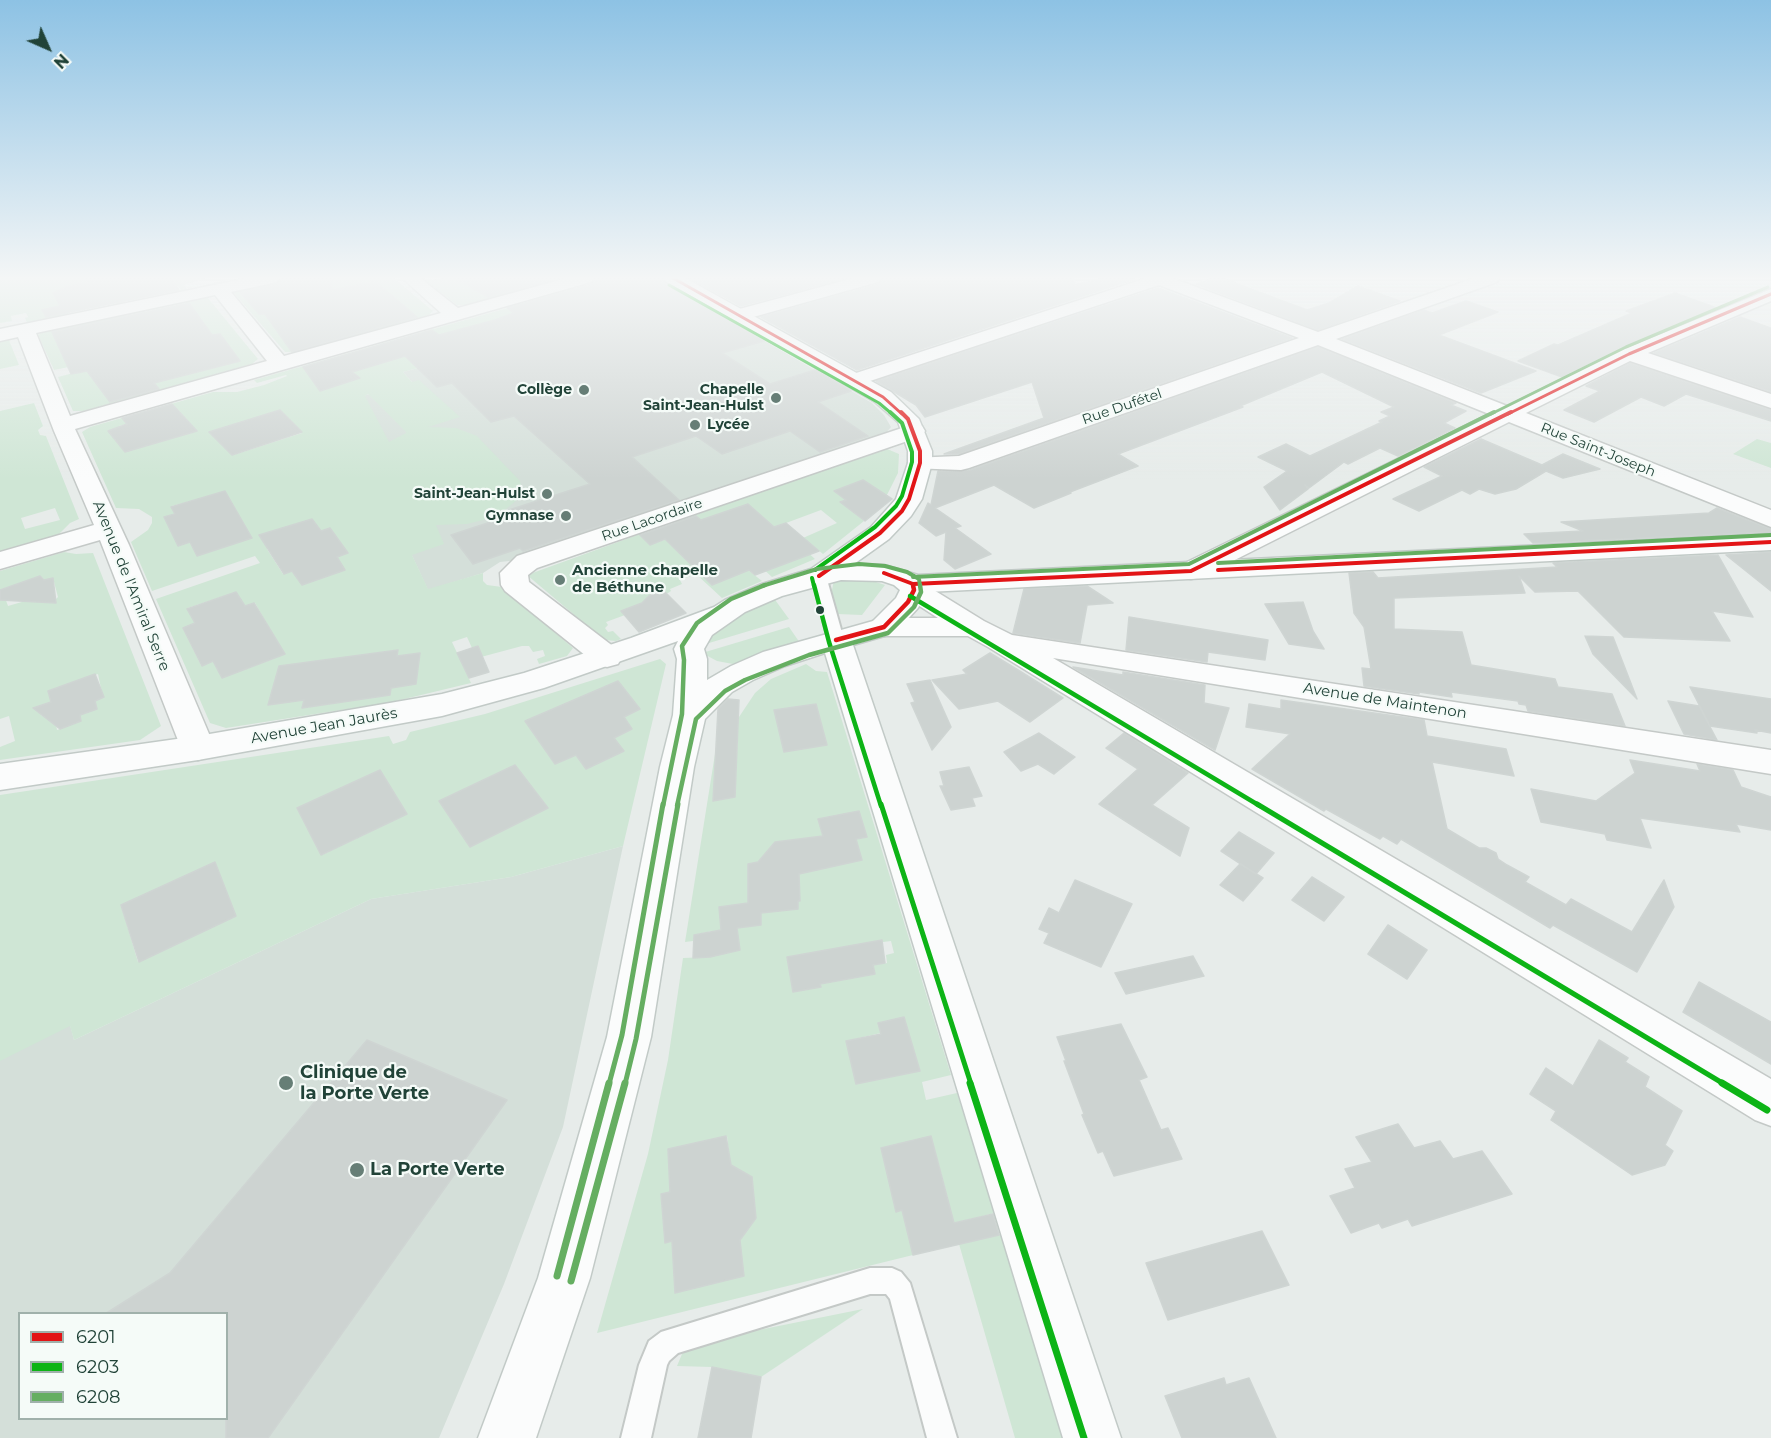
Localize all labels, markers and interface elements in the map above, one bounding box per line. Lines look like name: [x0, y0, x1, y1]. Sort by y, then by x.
north arrow: [18, 18, 78, 78]
text: N: [50, 50, 72, 72]
place label: Collège: [517, 382, 572, 398]
place label: Chapelle Saint-Jean-Hulst: [643, 382, 764, 414]
marker: Collège: [577, 383, 591, 397]
street label: Rue Dufétel: [1080, 385, 1164, 429]
marker: Chapelle Saint-Jean-Hulst: [769, 391, 783, 405]
place label: Lycée: [707, 417, 749, 433]
marker: Lycée: [688, 418, 702, 432]
street label: Rue Saint-Joseph: [1538, 419, 1658, 481]
place label: Saint-Jean-Hulst: [414, 486, 535, 502]
marker: Saint-Jean-Hulst: [540, 487, 554, 501]
street label: Rue Lacordaire: [599, 495, 705, 545]
street label: Avenue de l'Amiral Serre: [89, 498, 173, 674]
place label: Gymnase: [486, 508, 554, 524]
marker: Gymnase: [559, 509, 573, 523]
place label: Ancienne chapelle de Béthune: [572, 562, 718, 597]
marker: Ancienne chapelle de Béthune: [553, 573, 567, 587]
unlabelled marker: [814, 604, 826, 616]
street label: Avenue de Maintenon: [1302, 679, 1468, 723]
street label: Avenue Jean Jaurès: [249, 704, 399, 748]
place label: Clinique de la Porte Verte: [300, 1062, 429, 1104]
marker: Clinique de la Porte Verte: [277, 1074, 295, 1092]
place label: La Porte Verte: [370, 1159, 505, 1181]
marker: La Porte Verte: [348, 1161, 366, 1179]
legend: [18, 1312, 228, 1420]
text: 6201: [76, 1326, 116, 1348]
text: 6203: [76, 1356, 119, 1378]
text: 6208: [76, 1386, 121, 1408]

